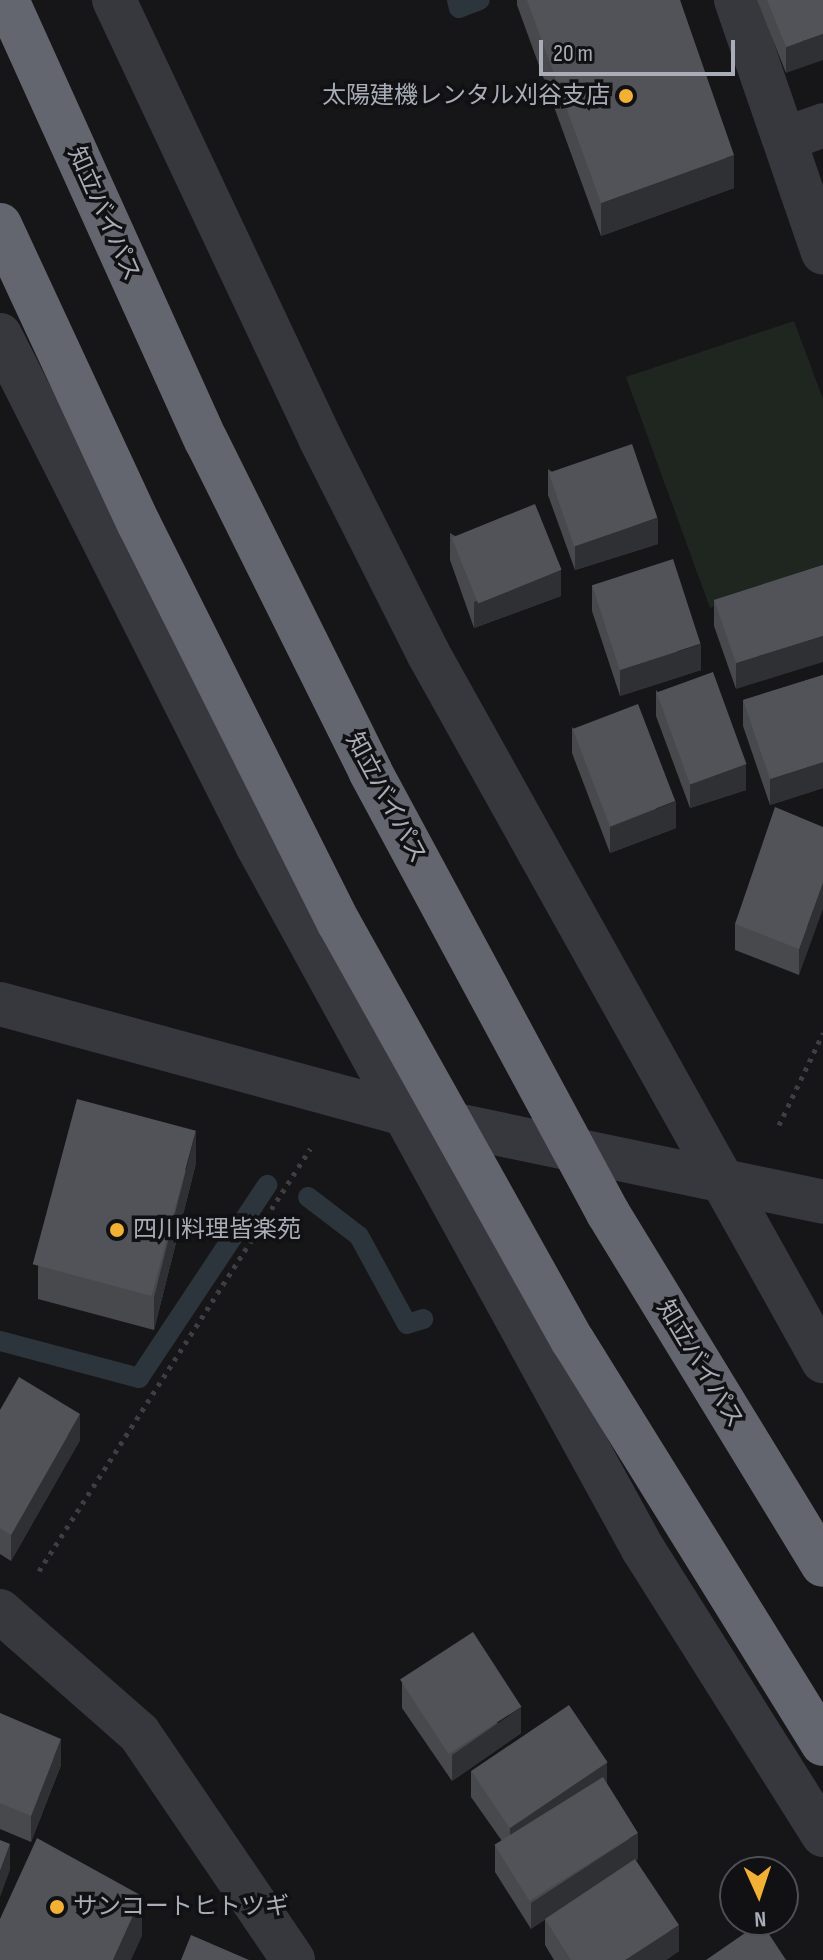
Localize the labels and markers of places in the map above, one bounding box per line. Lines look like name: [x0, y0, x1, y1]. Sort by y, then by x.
place label: 太陽建機レンタル刈谷支店: [322, 82, 610, 110]
marker: 太陽建機レンタル刈谷支店: [617, 87, 635, 105]
place label: 四川料理皆楽苑: [133, 1216, 301, 1244]
marker: 四川料理皆楽苑: [108, 1221, 126, 1239]
place label: サンコートヒトツギ: [73, 1893, 289, 1921]
marker: サンコートヒトツギ: [48, 1898, 66, 1916]

